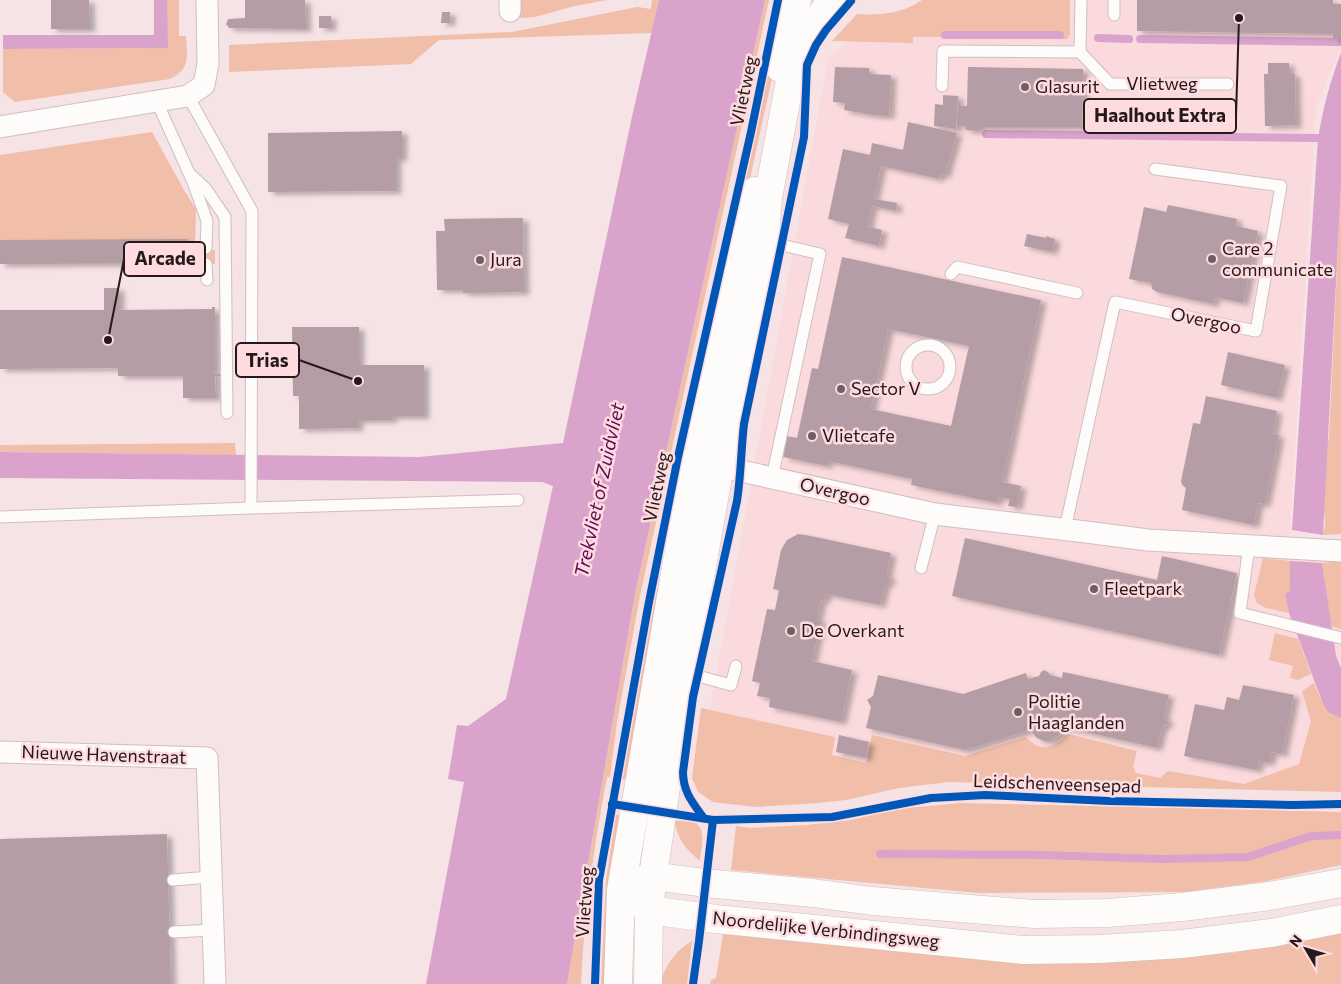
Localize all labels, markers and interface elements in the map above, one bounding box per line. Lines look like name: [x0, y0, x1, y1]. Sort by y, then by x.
street label: Vlietweg: [725, 53, 761, 128]
street label: Vlietweg: [1126, 72, 1198, 94]
place label: Glasurit: [1035, 75, 1100, 97]
marker: Glasurit: [1019, 81, 1031, 93]
callout: Haalhout Extra: [1084, 99, 1236, 133]
text: Haalhout Extra: [1094, 103, 1226, 126]
place label: Care 2 communicate: [1222, 237, 1333, 280]
callout: Arcade: [124, 242, 205, 276]
text: Arcade: [134, 246, 196, 269]
place label: Jura: [490, 248, 522, 270]
marker: Care 2 communicate: [1206, 253, 1218, 265]
marker: Jura: [474, 254, 486, 266]
street label: Overgoo: [1169, 302, 1243, 338]
callout: Trias: [236, 343, 299, 377]
text: Trias: [245, 348, 289, 371]
place label: Sector V: [851, 377, 921, 399]
marker: Sector V: [835, 383, 847, 395]
water label: Trekvliet of Zuidvliet: [569, 399, 628, 579]
place label: Vlietcafe: [822, 424, 895, 446]
marker: Vlietcafe: [806, 430, 818, 442]
street label: Vlietweg: [638, 449, 674, 524]
street label: Overgoo: [798, 472, 872, 510]
place label: Fleetpark: [1104, 577, 1182, 599]
marker: Fleetpark: [1088, 583, 1100, 595]
place label: De Overkant: [801, 619, 904, 641]
marker: De Overkant: [785, 625, 797, 637]
place label: Politie Haaglanden: [1028, 690, 1125, 733]
marker: Politie Haaglanden: [1012, 706, 1024, 718]
street label: Nieuwe Havenstraat: [21, 740, 187, 768]
street label: Leidschenveensepad: [973, 769, 1141, 797]
street label: Vlietweg: [571, 865, 597, 938]
street label: Noordelijke Verbindingsweg: [712, 906, 941, 952]
north arrow: [1281, 924, 1331, 974]
text: N: [1285, 931, 1305, 950]

